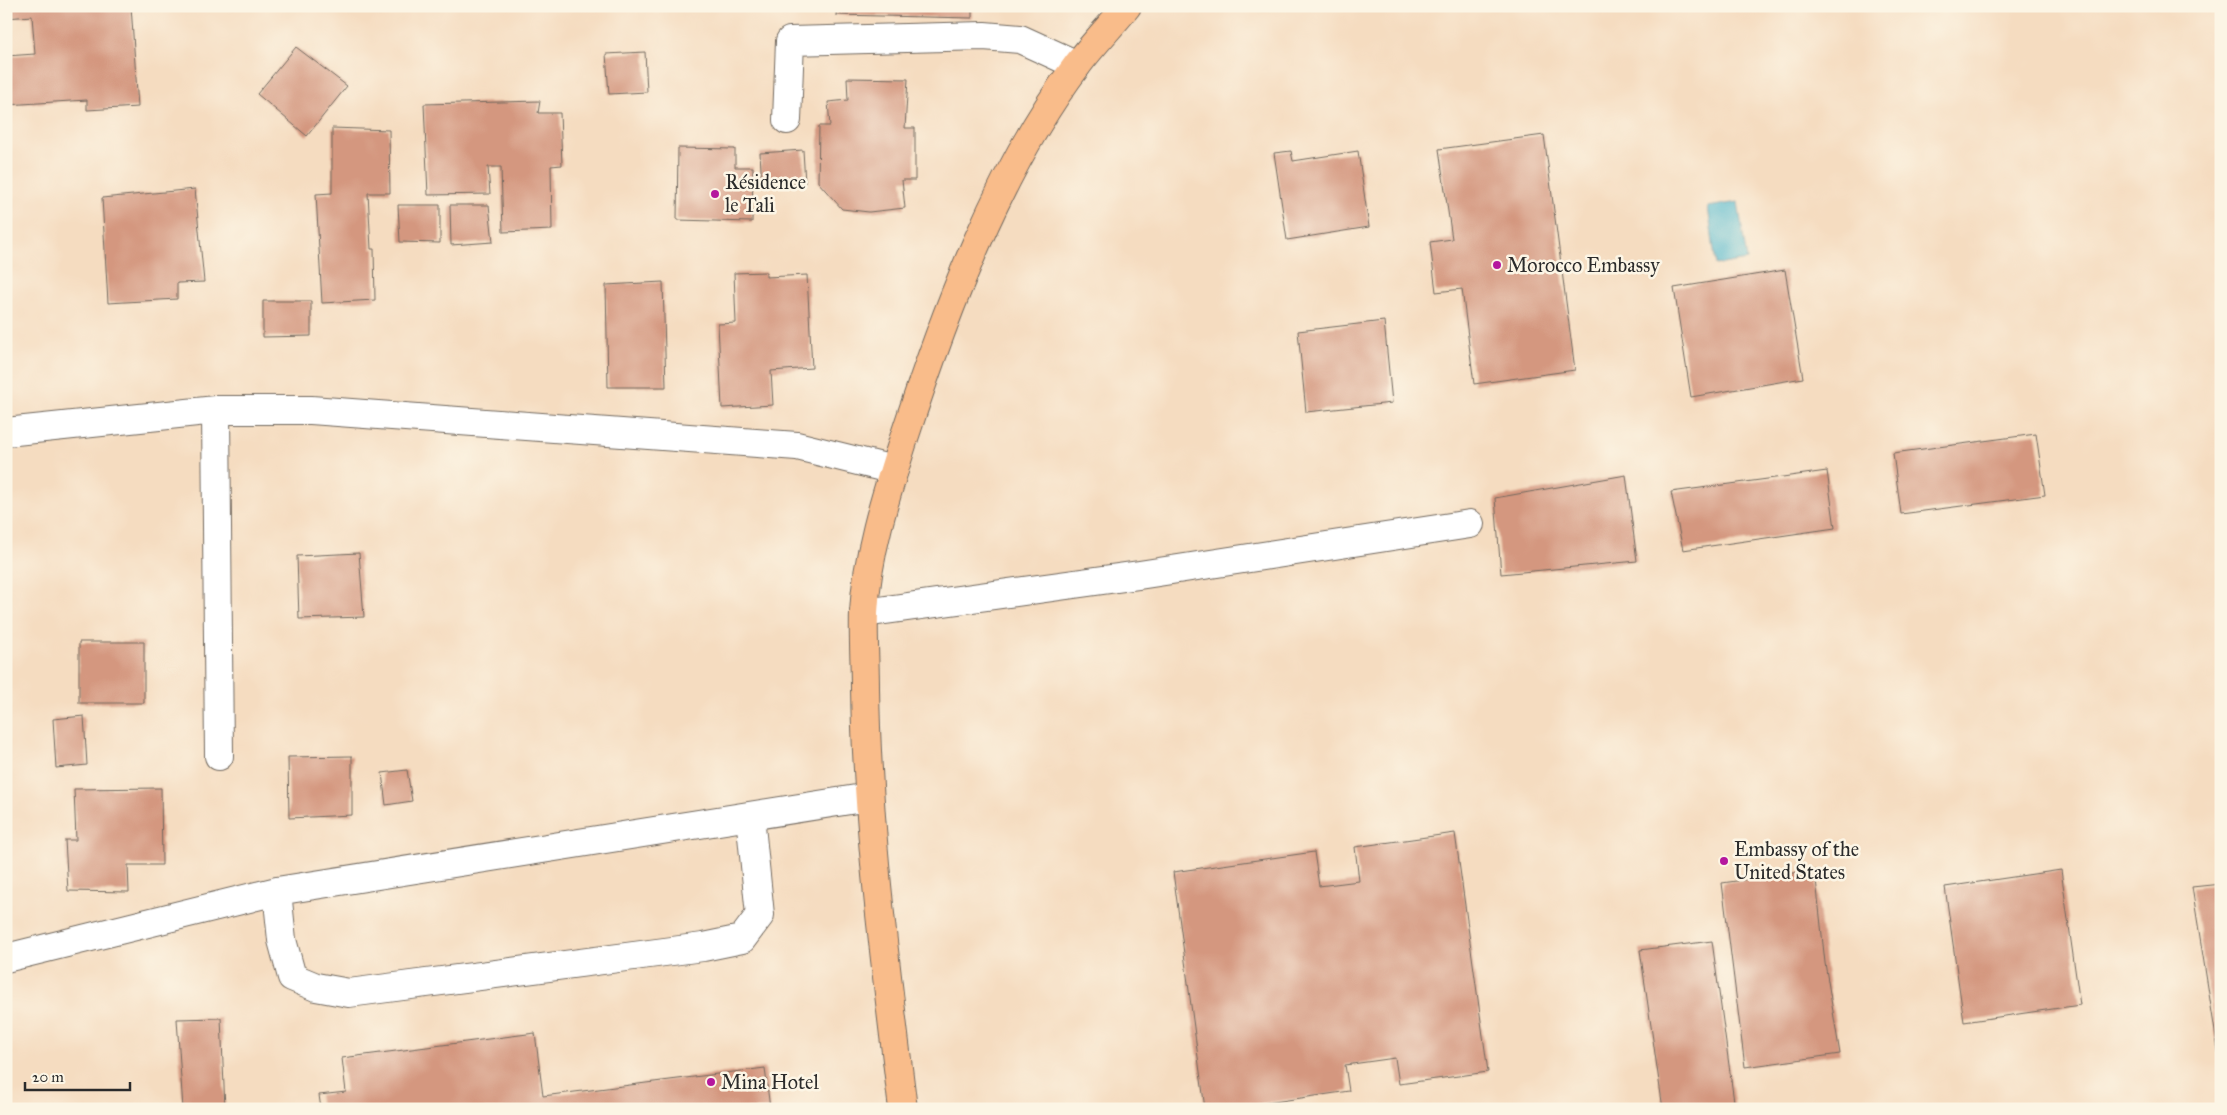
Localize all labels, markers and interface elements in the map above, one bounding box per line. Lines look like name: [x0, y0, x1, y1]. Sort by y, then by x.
place label: Résidence le Tali: [725, 170, 806, 217]
marker: Résidence le Tali: [709, 188, 721, 200]
place label: Morocco Embassy: [1507, 253, 1660, 277]
marker: Morocco Embassy: [1491, 259, 1503, 271]
place label: Embassy of the United States: [1734, 837, 1859, 884]
marker: Embassy of the United States: [1718, 855, 1730, 867]
scale bar: [25, 1060, 130, 1092]
text: 20 m: [32, 1068, 64, 1086]
place label: Mina Hotel: [721, 1070, 819, 1094]
marker: Mina Hotel: [705, 1076, 717, 1088]

